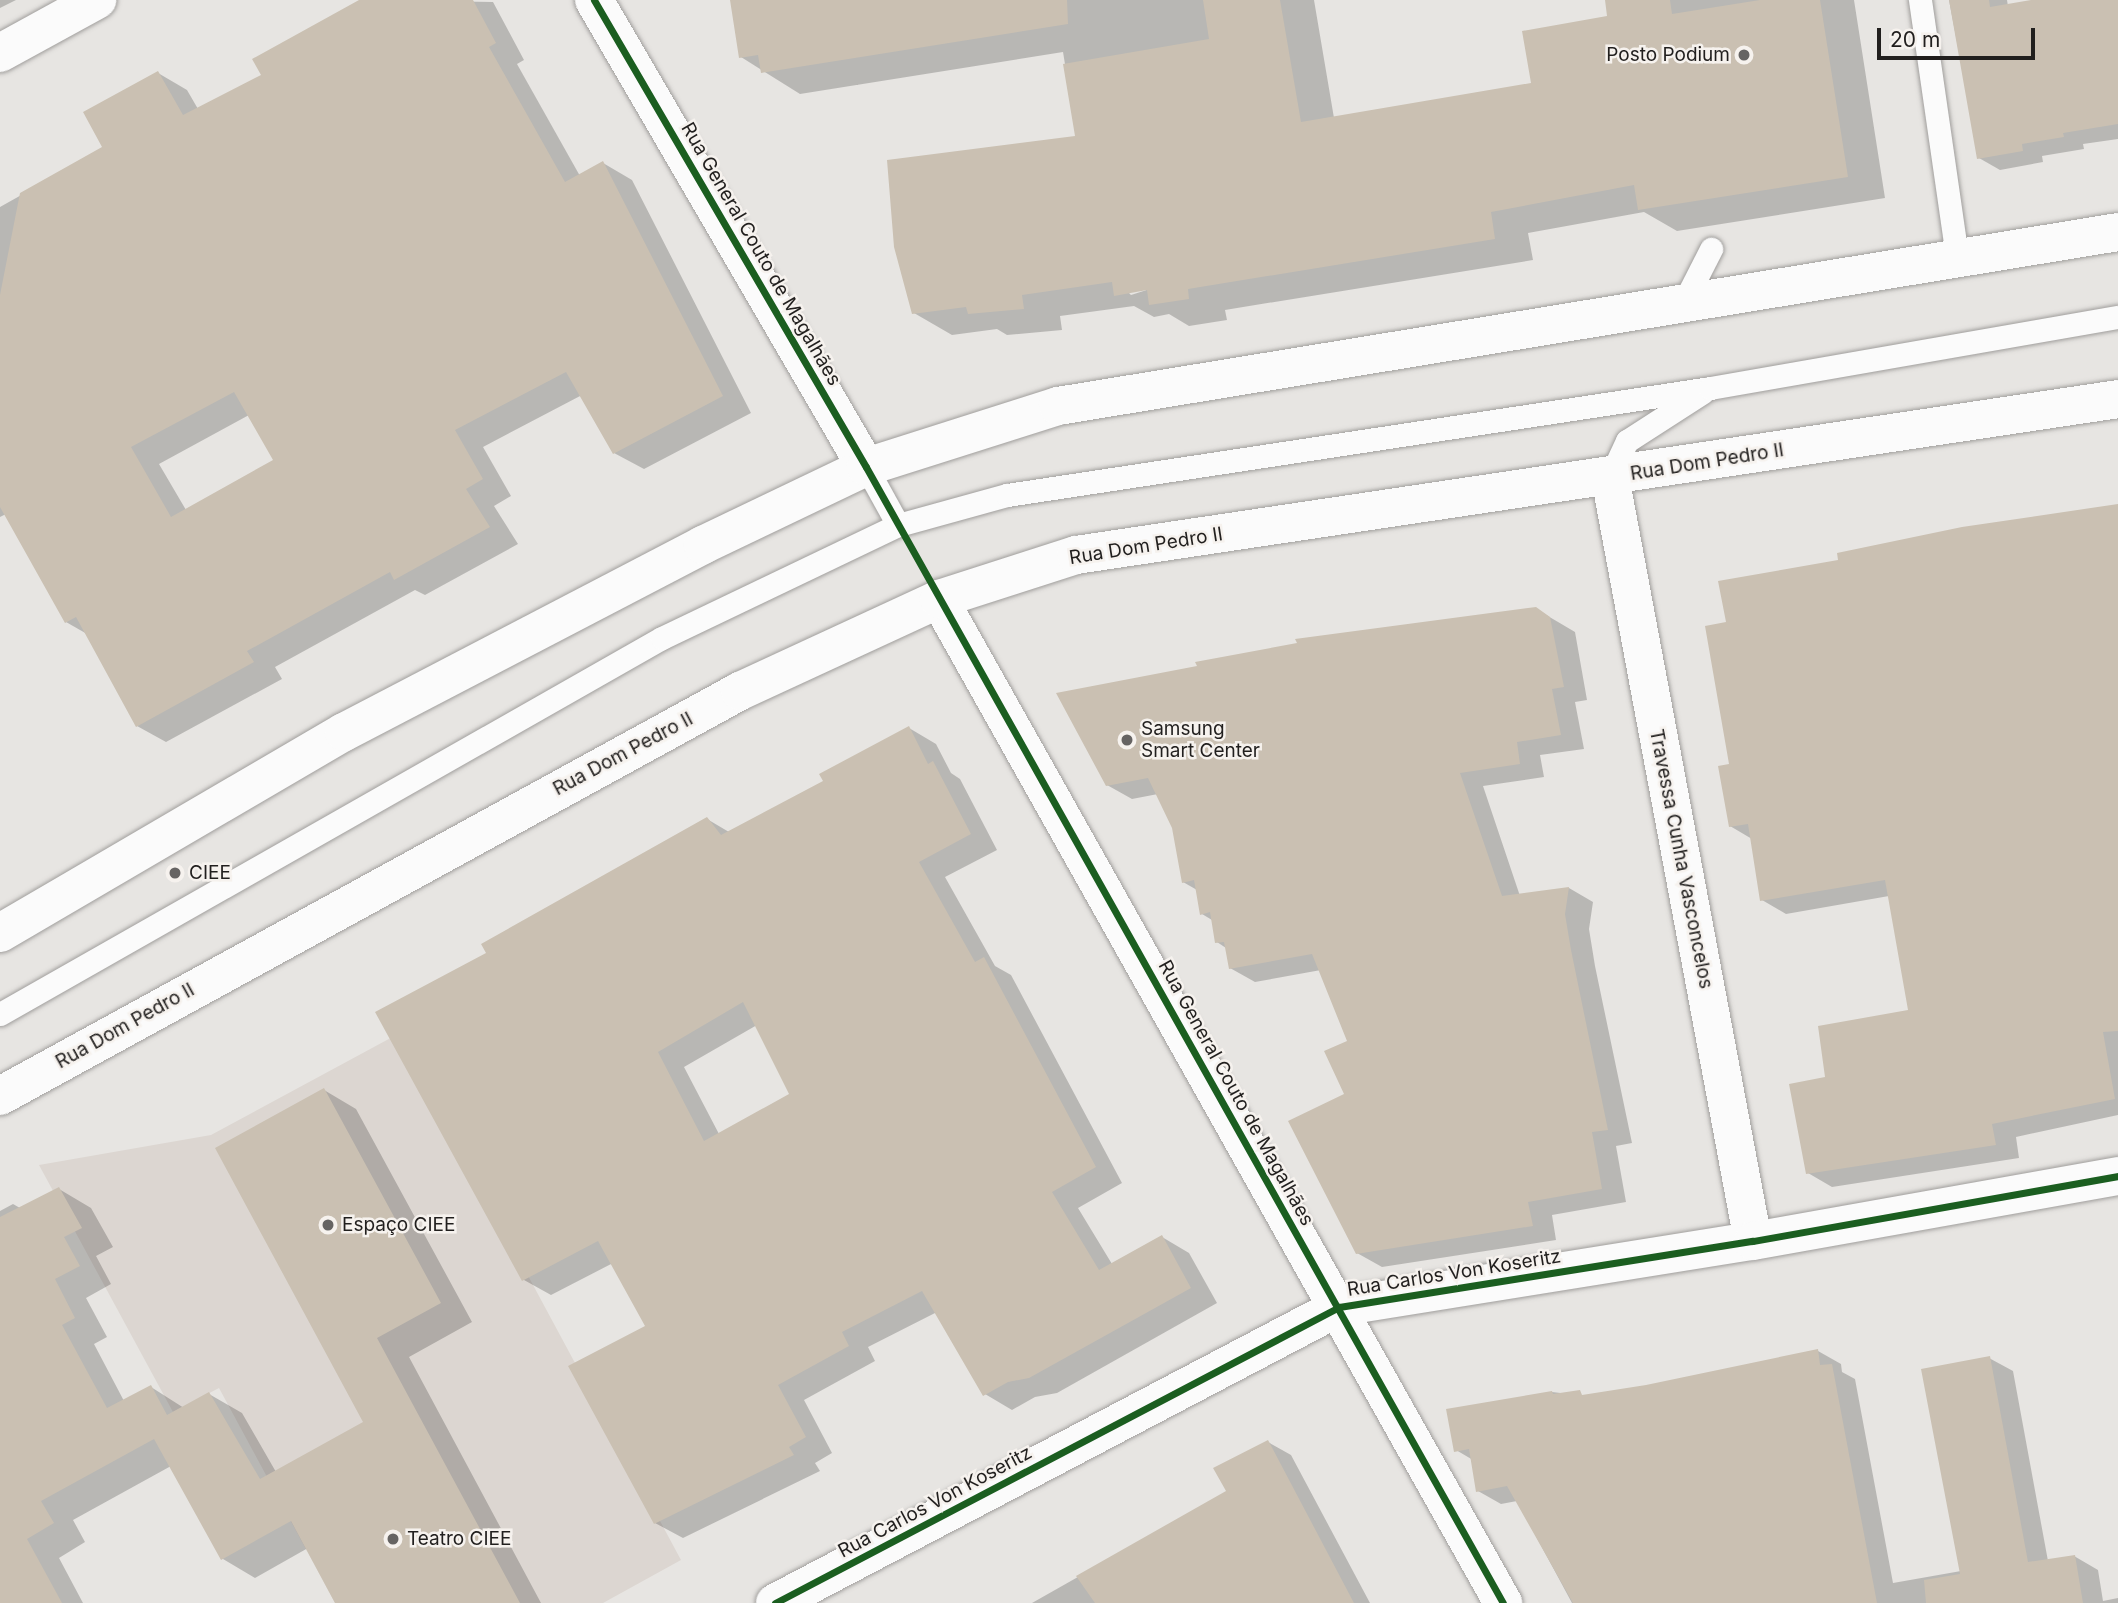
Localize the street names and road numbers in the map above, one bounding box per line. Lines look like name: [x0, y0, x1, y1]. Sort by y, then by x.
street label: Rua General Couto de Magalhães: [676, 118, 846, 390]
street label: Rua Dom Pedro II: [1629, 439, 1785, 485]
street label: Rua Dom Pedro II: [1068, 523, 1224, 569]
street label: Rua Dom Pedro II: [549, 708, 697, 800]
street label: Travessa Cunha Vasconcelos: [1645, 727, 1717, 991]
street label: Rua General Couto de Magalhães: [1153, 956, 1319, 1230]
street label: Rua Dom Pedro II: [52, 978, 198, 1074]
street label: Rua Carlos Von Koseritz: [1345, 1245, 1563, 1301]
street label: Rua Carlos Von Koseritz: [834, 1441, 1036, 1563]

